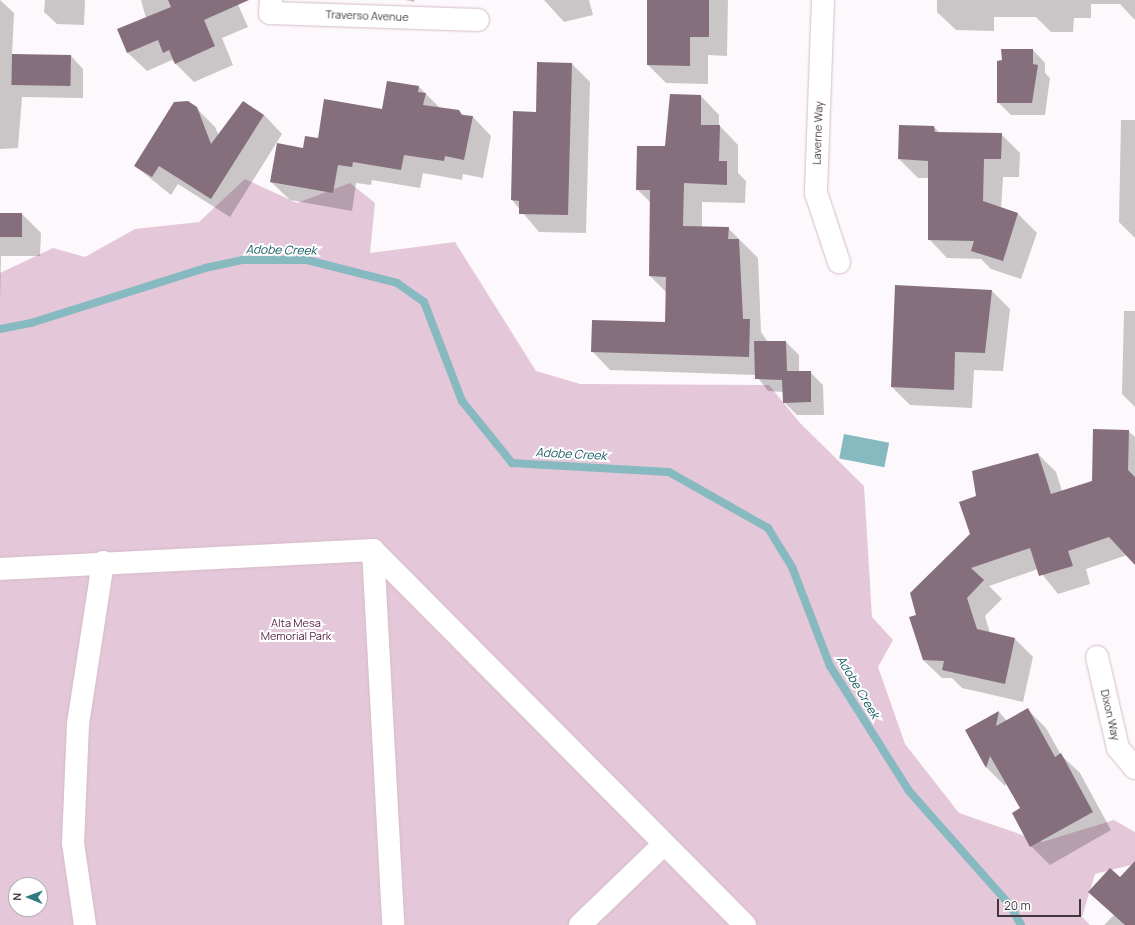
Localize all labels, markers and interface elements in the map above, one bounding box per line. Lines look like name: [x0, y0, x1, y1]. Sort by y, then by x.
street label: Traverso Avenue: [325, 8, 409, 24]
street label: Laverne Way: [810, 101, 826, 165]
water label: Adobe Creek: [245, 242, 317, 258]
water label: Adobe Creek: [535, 445, 607, 463]
park label: Alta Mesa Memorial Park: [261, 617, 331, 643]
water label: Adobe Creek: [834, 653, 882, 721]
street label: Dixon Way: [1098, 688, 1122, 742]
north arrow: [8, 877, 48, 917]
scale bar: [999, 891, 1083, 917]
text: N: [9, 893, 24, 901]
text: 20 m: [1004, 897, 1031, 914]

